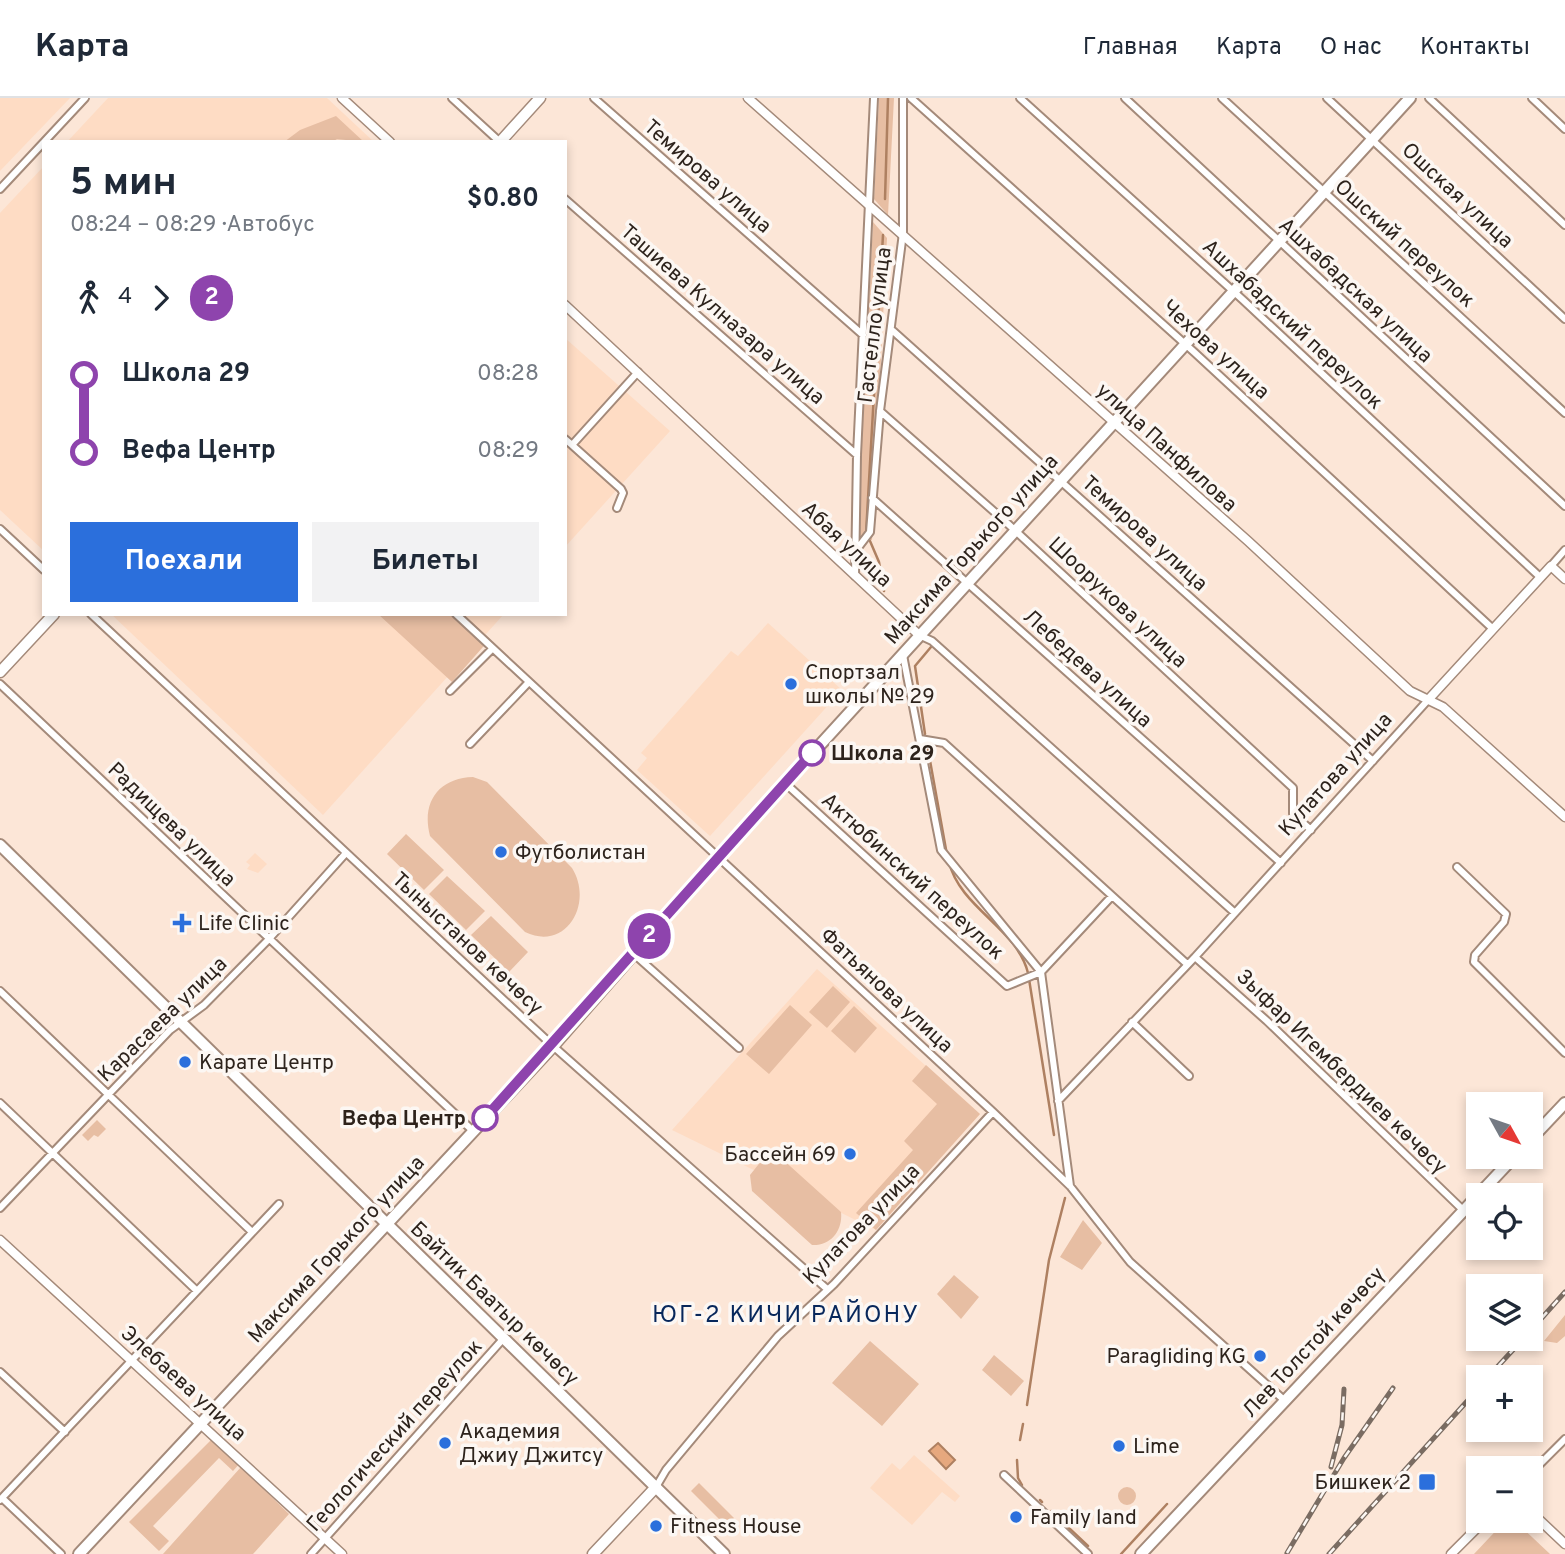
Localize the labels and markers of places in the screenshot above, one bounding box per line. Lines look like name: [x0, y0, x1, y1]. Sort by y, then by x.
place label: Спортзал школы № 29: [805, 660, 935, 711]
marker: Спортзал школы № 29: [783, 676, 799, 692]
marker: Школа 29: [799, 740, 825, 766]
place label: Школа 29: [831, 741, 934, 768]
place label: Футболистан: [515, 840, 646, 867]
marker: Футболистан: [493, 844, 509, 860]
place label: Life Clinic: [198, 911, 290, 938]
marker: Life Clinic: [172, 913, 192, 933]
place label: Карате Центр: [199, 1050, 334, 1077]
marker: Карате Центр: [177, 1054, 193, 1070]
marker: Вефа Центр: [472, 1105, 498, 1131]
place label: Вефа Центр: [342, 1106, 466, 1133]
place label: Бассейн 69: [724, 1142, 836, 1169]
marker: Бассейн 69: [842, 1146, 858, 1162]
place label: Paragliding KG: [1107, 1344, 1246, 1371]
marker: Paragliding KG: [1252, 1348, 1268, 1364]
place label: Академия Джиу Джитсу: [459, 1419, 603, 1470]
place label: Lime: [1133, 1434, 1179, 1461]
marker: Академия Джиу Джитсу: [437, 1435, 453, 1451]
marker: Lime: [1111, 1438, 1127, 1454]
place label: Бишкек 2: [1315, 1470, 1411, 1497]
marker: Бишкек 2: [1417, 1472, 1437, 1492]
place label: Family land: [1030, 1505, 1137, 1532]
marker: Family land: [1008, 1509, 1024, 1525]
place label: Fitness House: [670, 1514, 801, 1541]
marker: Fitness House: [648, 1518, 664, 1534]

